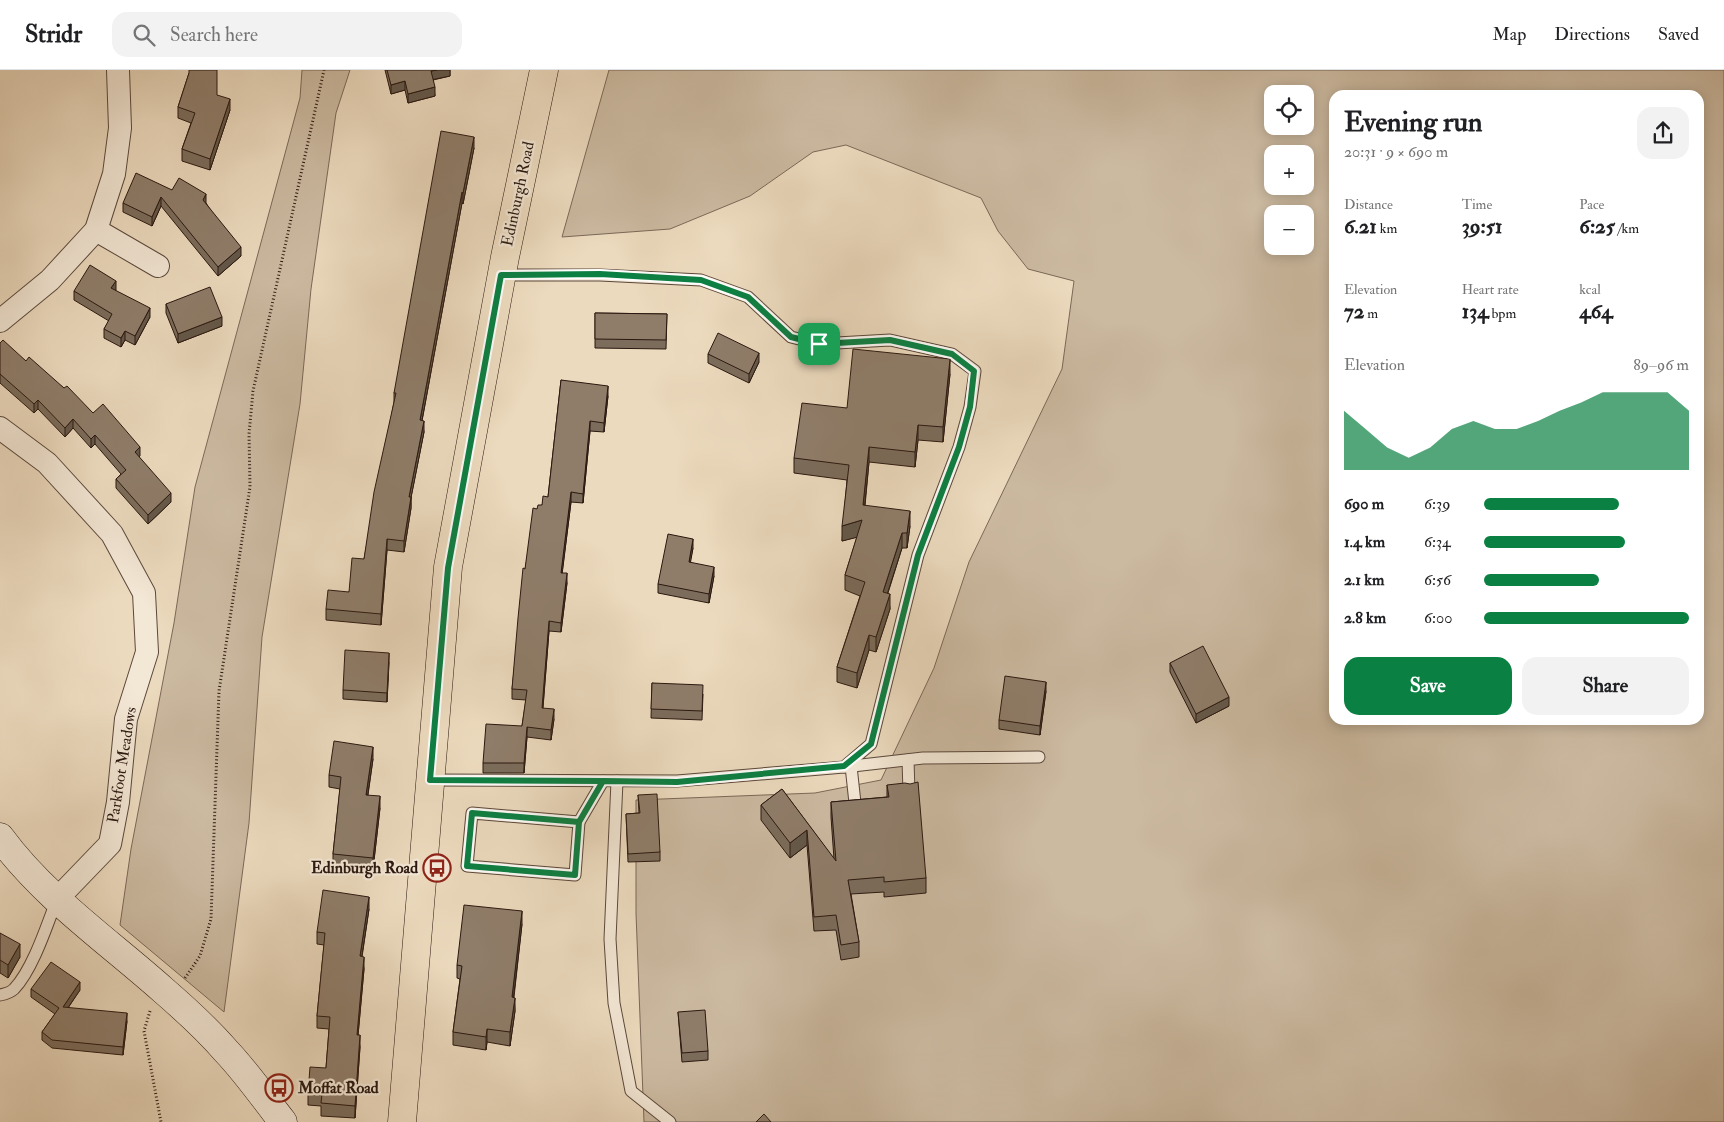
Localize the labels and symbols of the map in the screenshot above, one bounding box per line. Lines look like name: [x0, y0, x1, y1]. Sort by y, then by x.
street label: Edinburgh Road: [497, 140, 539, 248]
pin: [798, 323, 840, 365]
street label: Parkfoot Meadows: [103, 705, 141, 825]
bus stop icon: Edinburgh Road: [422, 853, 452, 883]
place label: Edinburgh Road: [311, 858, 418, 879]
bus stop icon: Moffat Road: [264, 1073, 294, 1103]
place label: Moffat Road: [297, 1078, 379, 1098]

